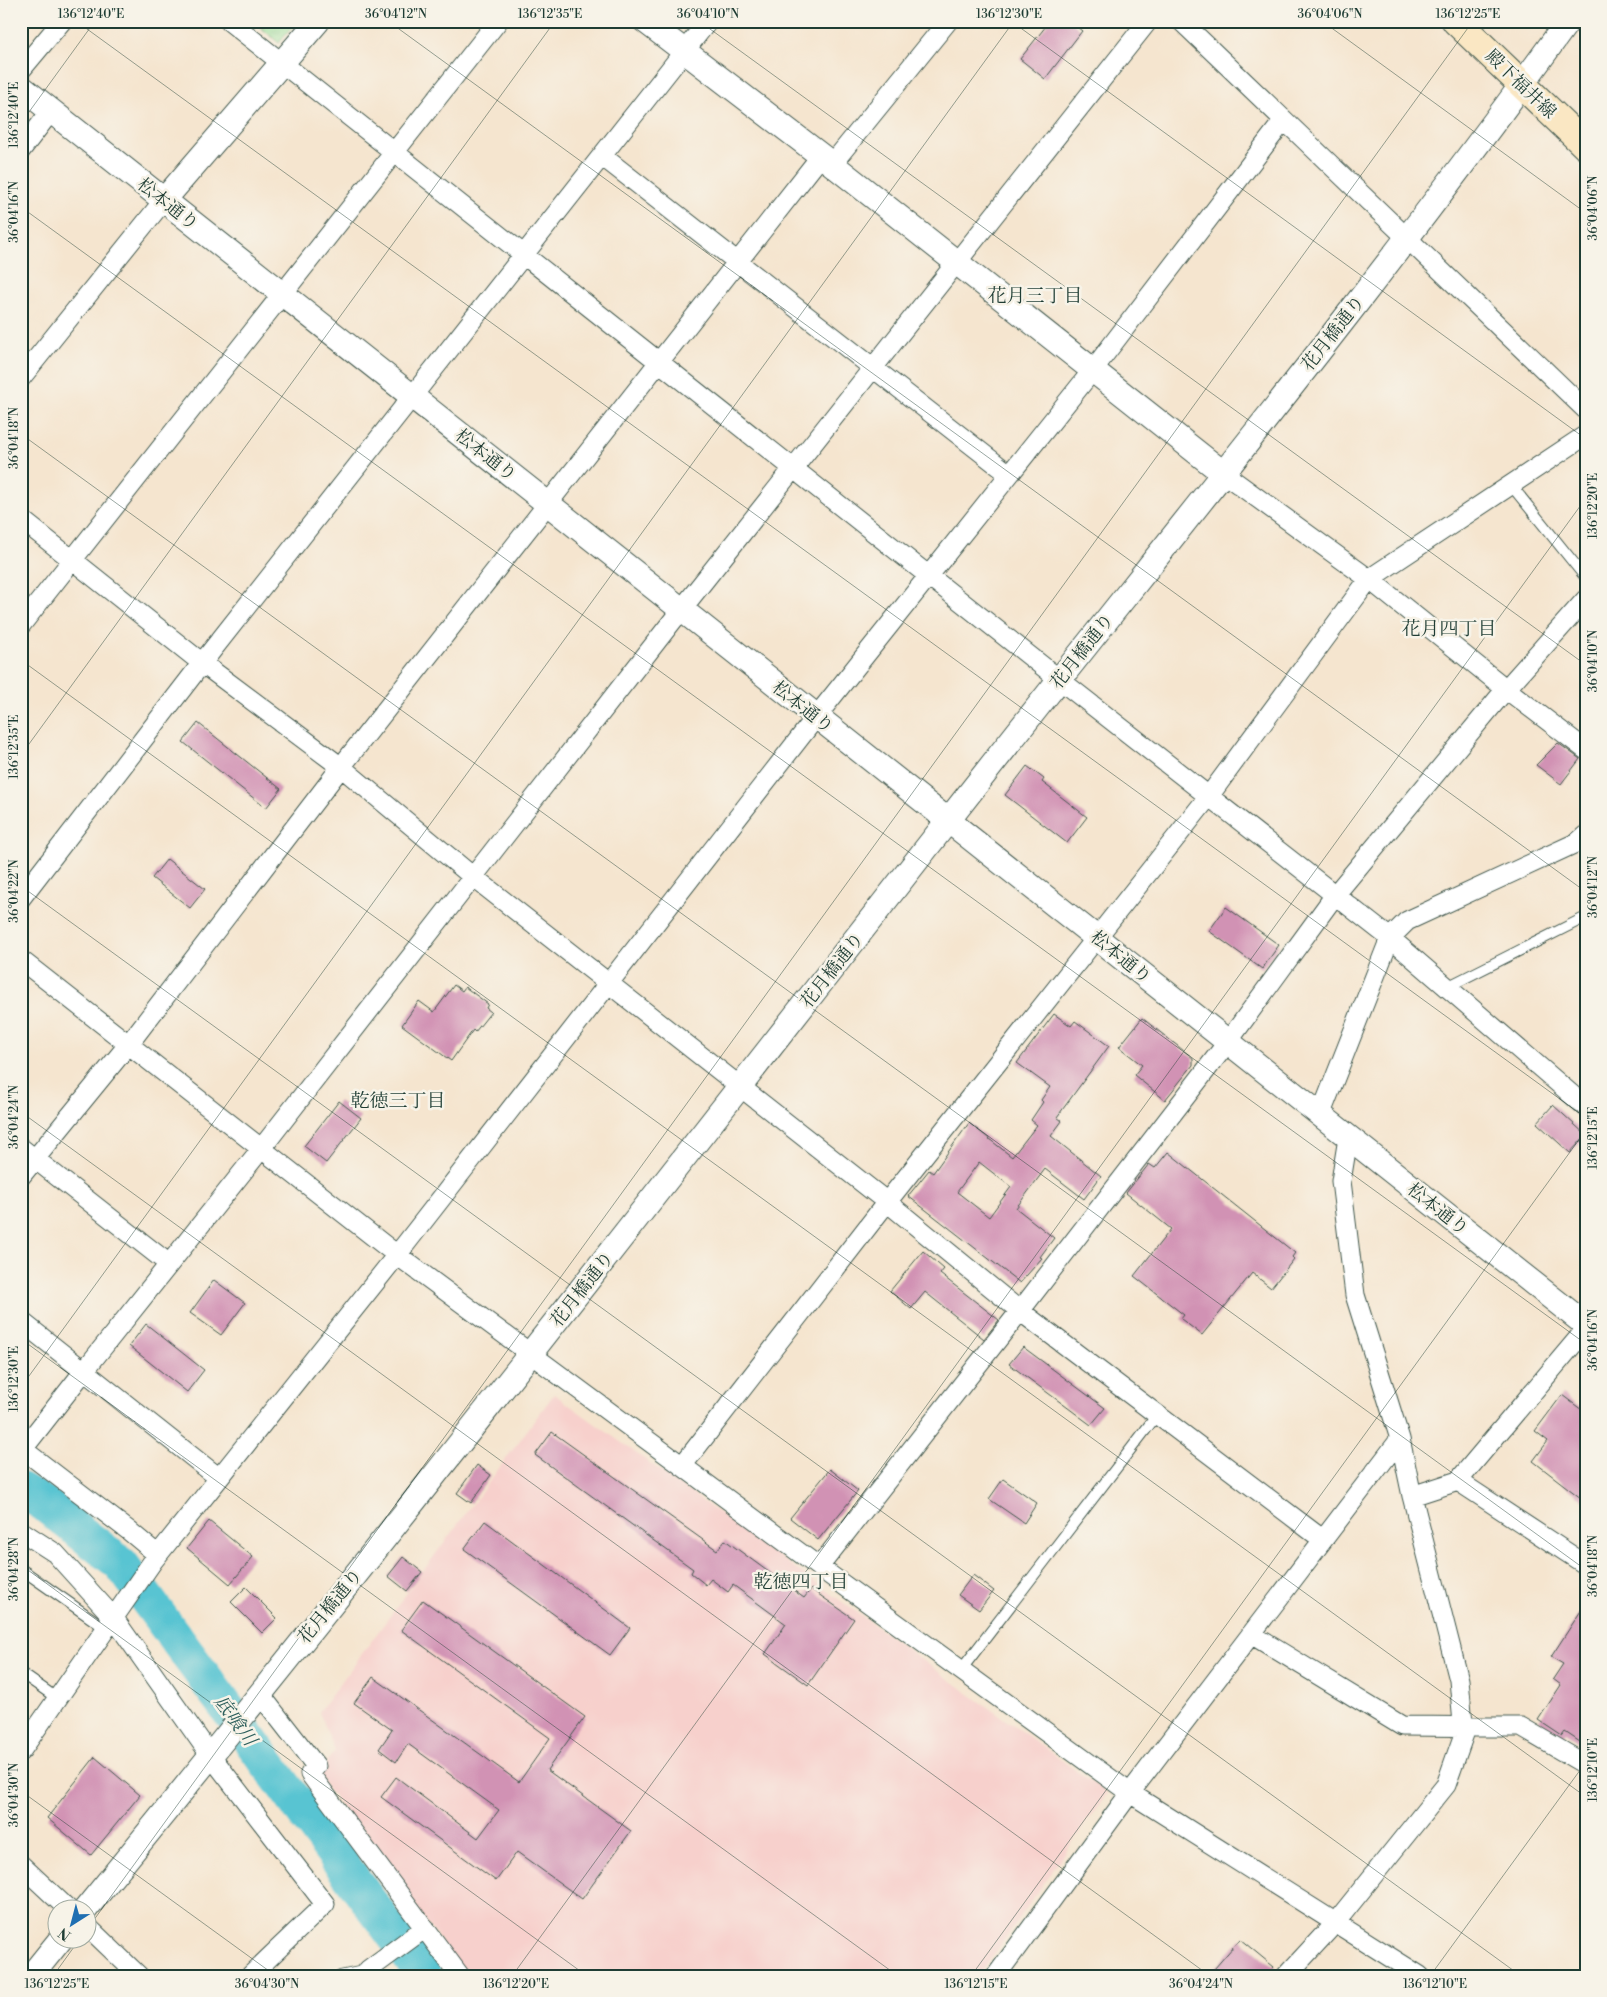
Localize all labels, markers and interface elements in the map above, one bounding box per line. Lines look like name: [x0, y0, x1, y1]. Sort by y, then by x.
text: 136°12'40"E: [58, 7, 124, 22]
text: 36°04'12"N: [365, 7, 427, 22]
text: 136°12'35"E: [518, 7, 582, 22]
text: 36°04'10"N: [677, 7, 739, 22]
text: 136°12'30"E: [976, 7, 1042, 22]
text: 36°04'06"N: [1298, 7, 1363, 22]
text: 136°12'25"E: [1436, 7, 1500, 22]
street label: 殿下福井線: [1480, 45, 1561, 124]
text: 136°12'40"E: [7, 82, 22, 148]
street label: 松本通り: [132, 173, 203, 236]
text: 36°04'06"N: [1586, 175, 1601, 240]
text: 36°04'16"N: [7, 181, 22, 243]
district label: 花月三丁目: [987, 284, 1083, 308]
street label: 花月橋通り: [1297, 291, 1370, 376]
text: 36°04'18"N: [7, 407, 22, 469]
street label: 松本通り: [450, 424, 521, 487]
text: 136°12'20"E: [1586, 473, 1601, 539]
street label: 花月橋通り: [1046, 609, 1119, 694]
district label: 花月四丁目: [1401, 617, 1497, 641]
text: 36°04'10"N: [1586, 630, 1601, 692]
street label: 松本通り: [767, 676, 838, 739]
text: 136°12'35"E: [7, 715, 22, 779]
text: 36°04'12"N: [1586, 856, 1601, 918]
text: 36°04'22"N: [7, 859, 22, 923]
street label: 松本通り: [1085, 926, 1156, 989]
street label: 花月橋通り: [796, 928, 869, 1013]
text: 36°04'24"N: [7, 1085, 22, 1149]
district label: 乾徳三丁目: [350, 1089, 446, 1113]
text: 136°12'15"E: [1586, 1106, 1601, 1170]
street label: 松本通り: [1402, 1178, 1473, 1241]
street label: 花月橋通り: [546, 1247, 619, 1332]
text: 36°04'16"N: [1586, 1309, 1601, 1371]
text: 136°12'30"E: [7, 1346, 22, 1412]
text: 36°04'18"N: [1586, 1535, 1601, 1597]
text: 36°04'28"N: [7, 1537, 22, 1601]
street label: 花月橋通り: [293, 1564, 368, 1649]
district label: 乾徳四丁目: [753, 1570, 849, 1594]
water label: 底喰川: [209, 1690, 263, 1752]
text: 136°12'10"E: [1586, 1738, 1601, 1802]
text: 36°04'30"N: [7, 1763, 22, 1827]
north arrow: [48, 1900, 98, 1950]
text: N: [55, 1923, 75, 1944]
text: 136°12'25"E: [25, 1977, 89, 1992]
text: 36°04'30"N: [235, 1977, 299, 1992]
text: 136°12'20"E: [483, 1977, 549, 1992]
text: 136°12'15"E: [944, 1977, 1008, 1992]
text: 36°04'24"N: [1169, 1977, 1233, 1992]
text: 136°12'10"E: [1403, 1977, 1467, 1992]

